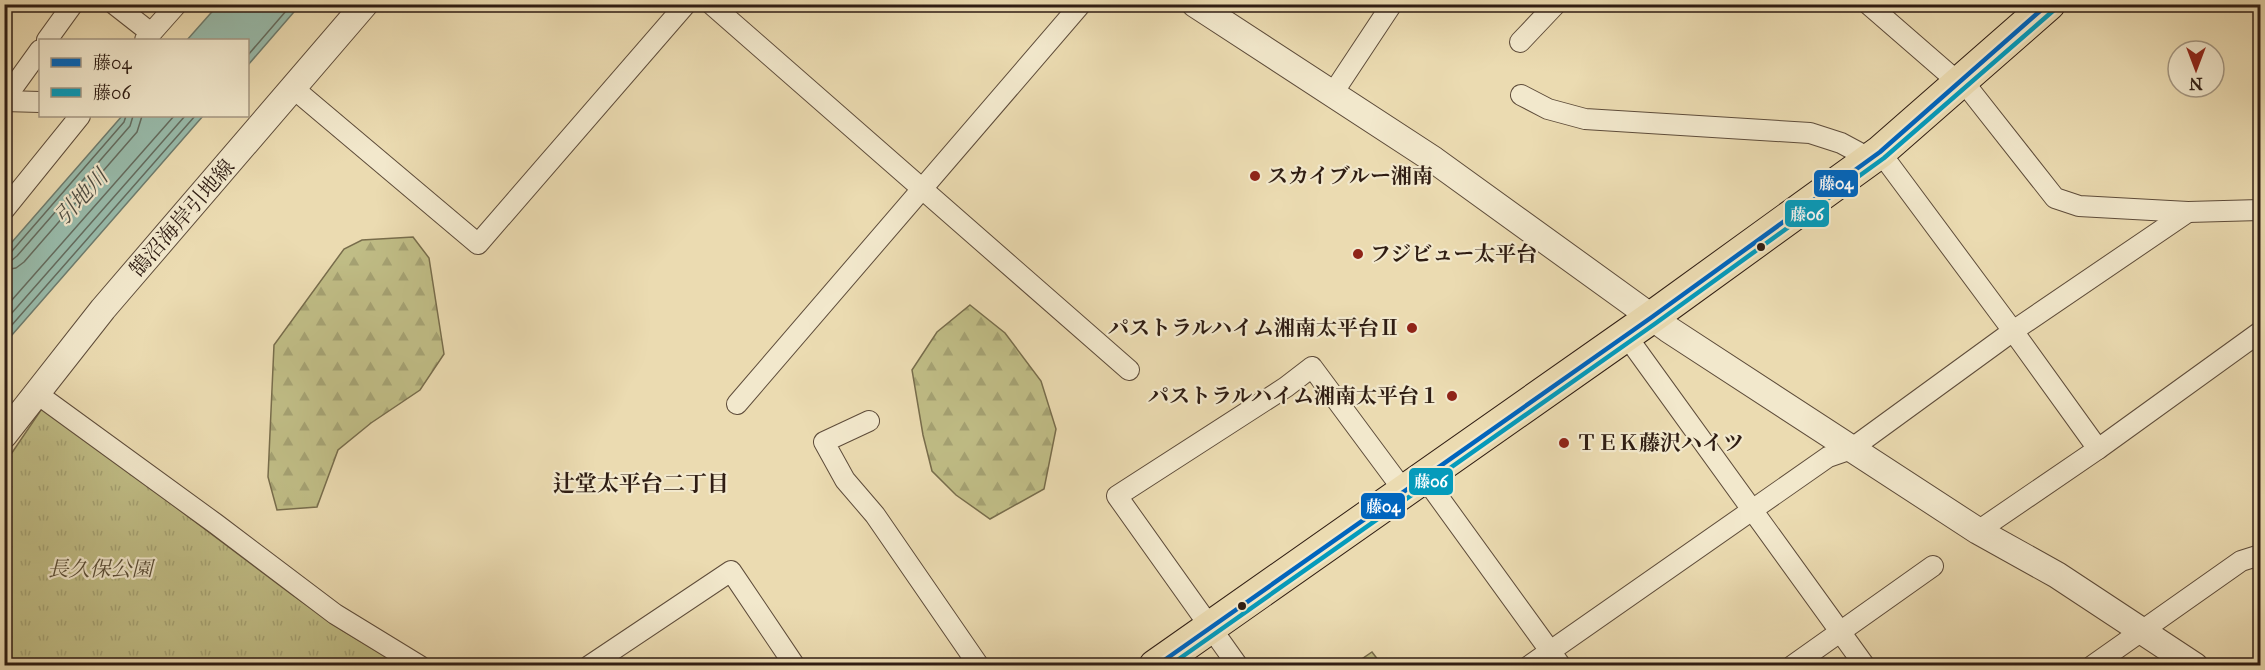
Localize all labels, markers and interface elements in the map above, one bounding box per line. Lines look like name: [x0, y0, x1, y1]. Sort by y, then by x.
legend: [39, 39, 249, 117]
north arrow: [2166, 39, 2226, 99]
text: 藤04: [93, 52, 132, 74]
text: N: [2189, 74, 2203, 93]
text: 藤06: [93, 82, 131, 104]
street label: 鵠沼海岸引地線: [124, 154, 240, 282]
water label: 引地川: [49, 162, 115, 230]
place label: スカイブルー湘南: [1267, 163, 1433, 189]
marker: スカイブルー湘南: [1248, 169, 1262, 183]
line badge: 藤04: [1813, 169, 1859, 198]
text: 藤04: [1819, 174, 1854, 194]
line badge: 藤06: [1784, 199, 1830, 228]
text: 藤06: [1790, 205, 1825, 224]
place label: フジビュー太平台: [1370, 241, 1537, 267]
unlabelled marker: [1755, 241, 1767, 253]
marker: フジビュー太平台: [1351, 247, 1365, 261]
place label: パストラルハイム湘南太平台Ⅱ: [1108, 315, 1400, 341]
marker: パストラルハイム湘南太平台Ⅱ: [1405, 321, 1419, 335]
place label: パストラルハイム湘南太平台１: [1148, 383, 1440, 409]
marker: パストラルハイム湘南太平台１: [1445, 389, 1459, 403]
place label: ＴＥＫ藤沢ハイツ: [1576, 430, 1744, 456]
marker: ＴＥＫ藤沢ハイツ: [1557, 436, 1571, 450]
line badge: 藤06: [1408, 467, 1454, 496]
district label: 辻堂太平台二丁目: [553, 470, 729, 497]
text: 藤06: [1414, 472, 1449, 491]
line badge: 藤04: [1360, 492, 1406, 520]
text: 藤04: [1366, 497, 1401, 517]
park label: 長久保公園: [48, 556, 155, 582]
unlabelled marker: [1236, 600, 1248, 612]

